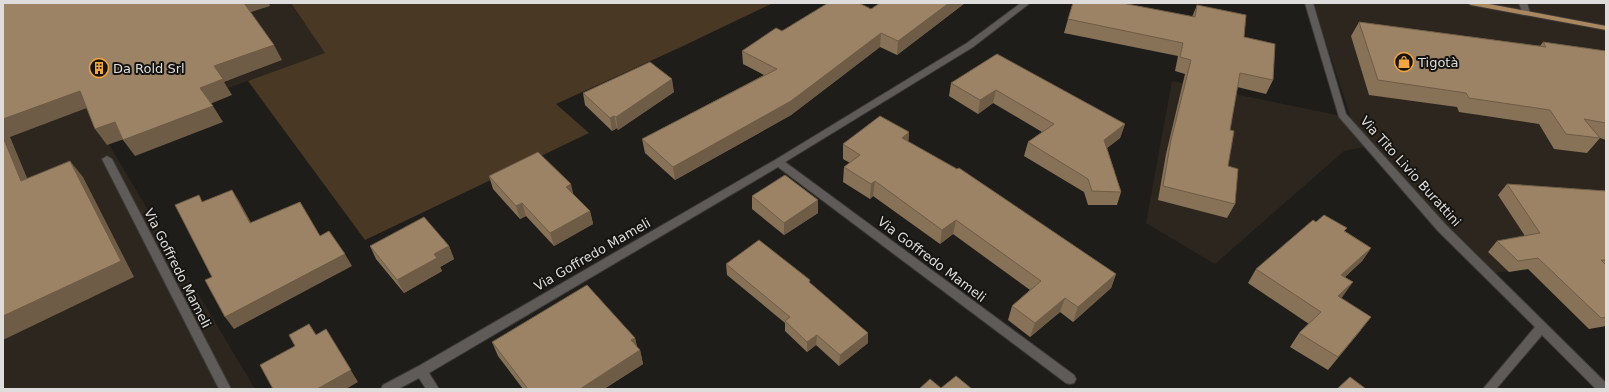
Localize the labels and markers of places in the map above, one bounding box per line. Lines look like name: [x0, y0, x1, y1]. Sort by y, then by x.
shop icon: Tigotà: [1393, 51, 1415, 73]
place label: Tigotà: [1417, 55, 1458, 70]
building icon: Da Rold Srl: [88, 57, 110, 79]
place label: Da Rold Srl: [113, 61, 185, 76]

